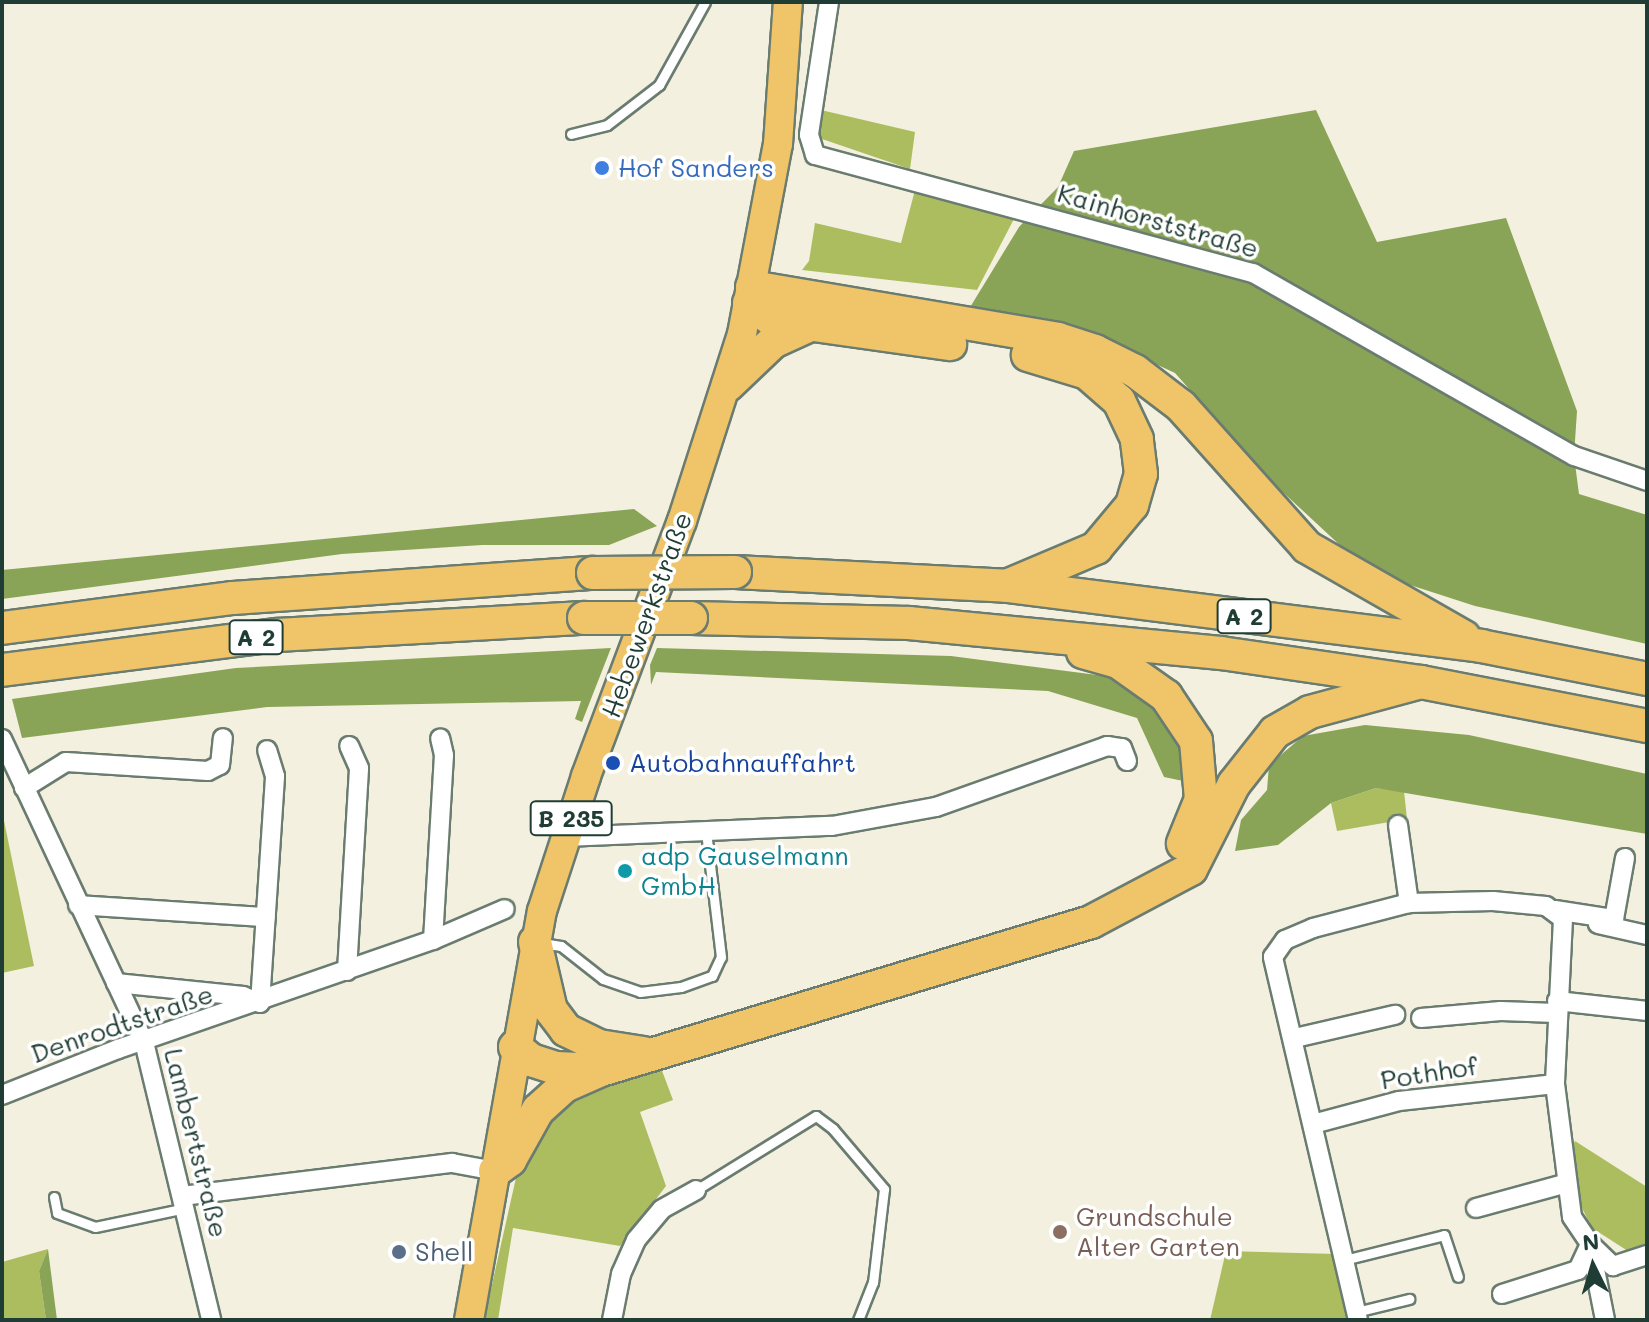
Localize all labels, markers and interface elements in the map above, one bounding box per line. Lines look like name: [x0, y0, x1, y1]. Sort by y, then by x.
place label: Hof Sanders: [618, 152, 774, 184]
marker: Hof Sanders: [593, 159, 611, 177]
street label: Kainhorststraße: [1054, 177, 1262, 265]
street label: Hebewerkstraße: [595, 508, 699, 722]
road number: A 2: [1216, 596, 1272, 636]
road number: A 2: [228, 617, 284, 657]
place label: Autobahnauffahrt: [629, 747, 856, 779]
marker: Autobahnauffahrt: [604, 754, 622, 772]
road number: B 235: [529, 798, 613, 838]
place label: adp Gauselmann GmbH: [641, 840, 849, 902]
marker: adp Gauselmann GmbH: [616, 862, 634, 880]
street label: Denrodtstraße: [27, 978, 217, 1070]
street label: Lambertstraße: [157, 1045, 235, 1241]
street label: Pothhof: [1378, 1050, 1480, 1096]
place label: Grundschule Alter Garten: [1076, 1201, 1240, 1262]
marker: Grundschule Alter Garten: [1051, 1223, 1069, 1241]
north arrow: [1553, 1226, 1633, 1306]
text: N: [1581, 1226, 1600, 1257]
place label: Shell: [415, 1236, 473, 1268]
marker: Shell: [390, 1243, 408, 1261]

